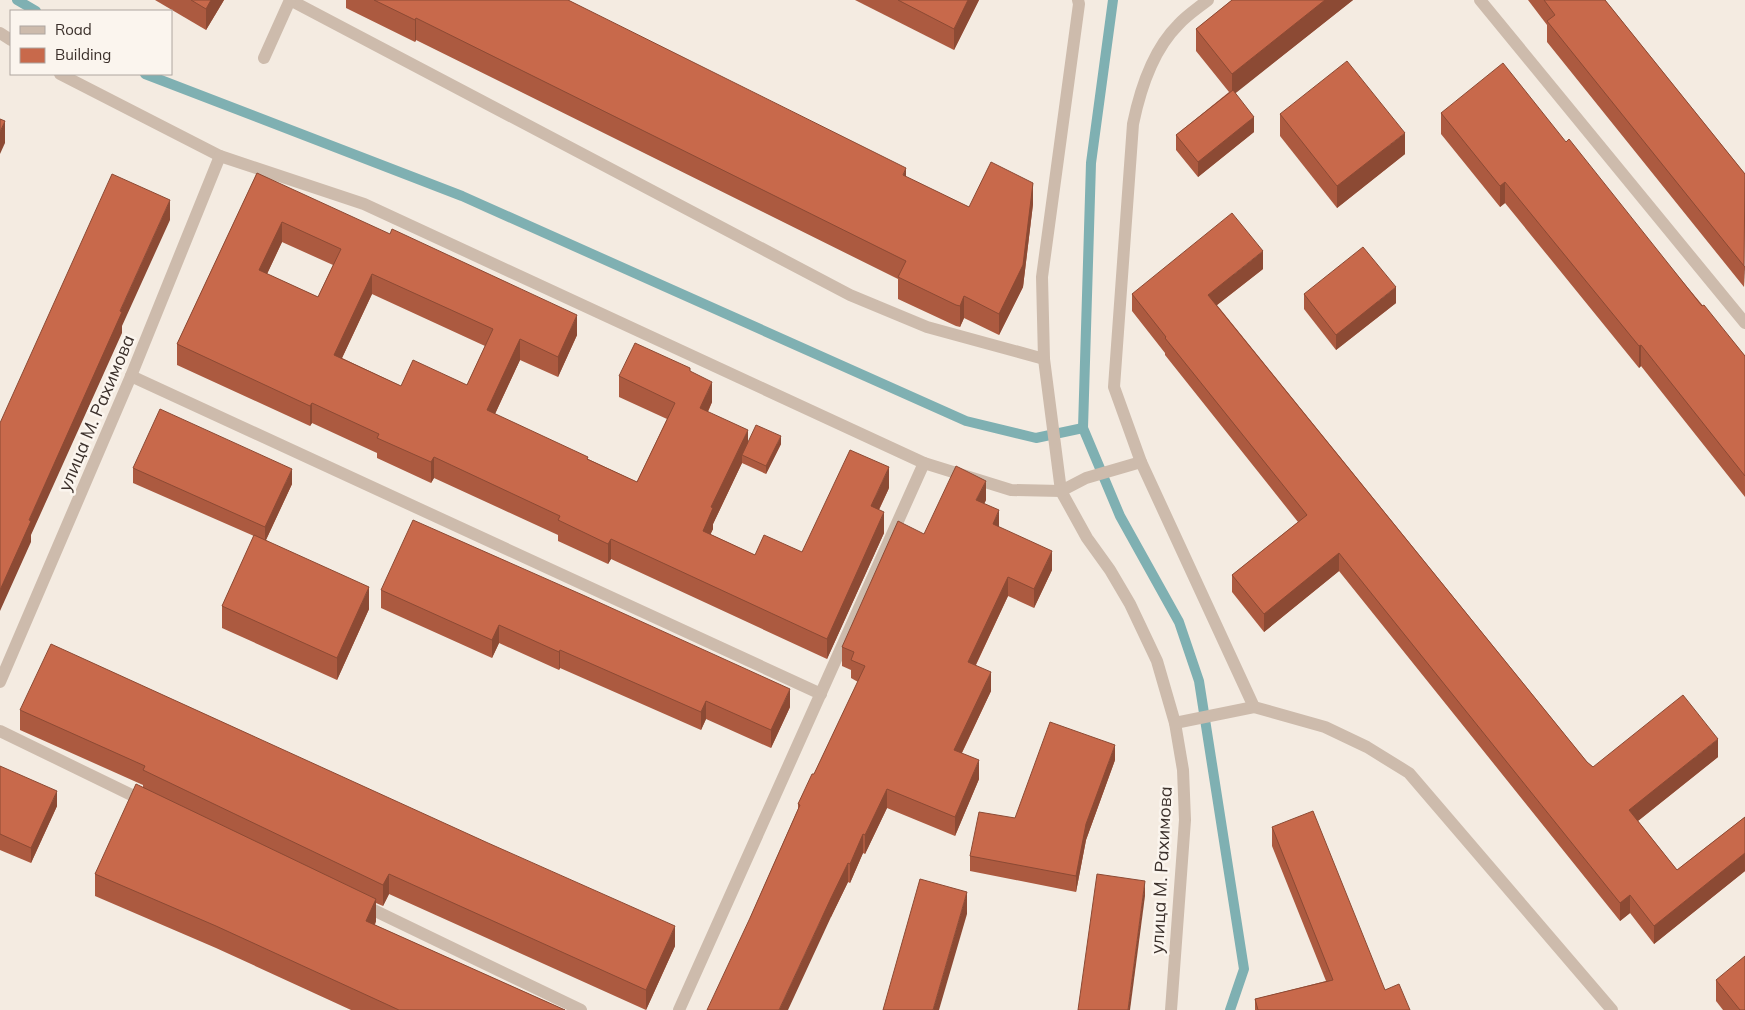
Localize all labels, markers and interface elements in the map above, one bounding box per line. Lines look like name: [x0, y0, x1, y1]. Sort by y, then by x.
legend: [10, 10, 172, 75]
text: Road: [55, 20, 92, 39]
text: Building: [55, 45, 111, 64]
street label: улица М. Рахимова: [53, 331, 139, 495]
street label: улица М. Рахимова: [1145, 786, 1177, 954]

